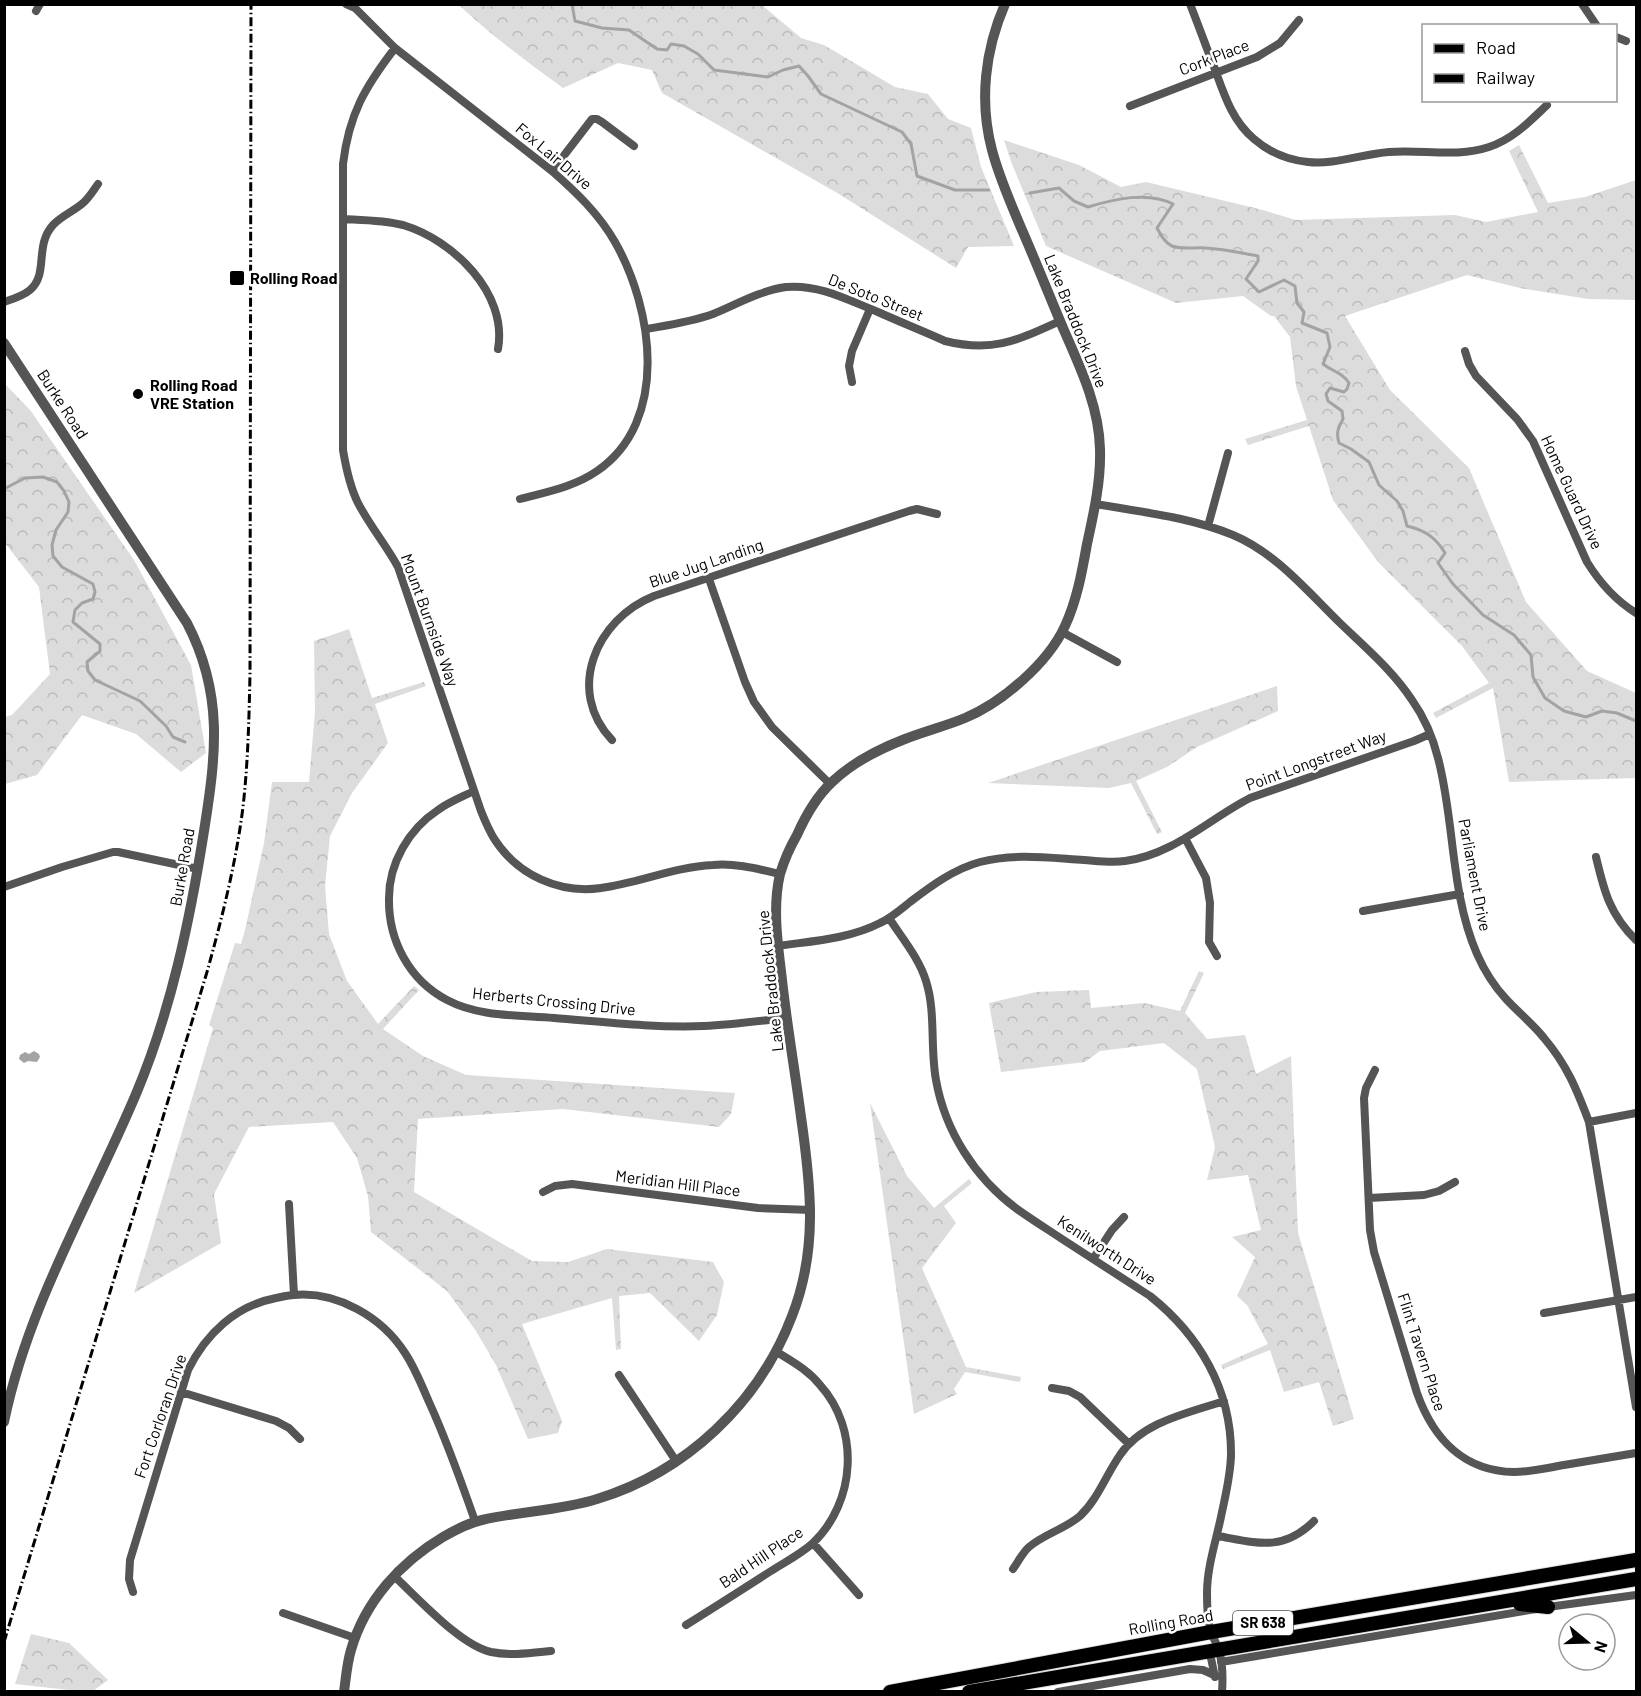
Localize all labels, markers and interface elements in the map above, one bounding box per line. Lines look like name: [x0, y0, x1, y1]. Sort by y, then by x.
legend: [1422, 24, 1617, 102]
street label: Cork Place: [1176, 34, 1252, 79]
text: Road: [1476, 36, 1516, 58]
text: Railway: [1476, 66, 1535, 88]
street label: Fox Lair Drive: [512, 118, 596, 193]
street label: Lake Braddock Drive: [1041, 251, 1112, 390]
place label: Rolling Road: [250, 268, 338, 287]
marker: Rolling Road: [228, 269, 246, 287]
street label: De Soto Street: [826, 269, 926, 324]
street label: Burke Road: [34, 365, 93, 442]
place label: Rolling Road VRE Station: [150, 375, 238, 412]
marker: Rolling Road VRE Station: [131, 387, 145, 401]
street label: Home Guard Drive: [1538, 432, 1607, 552]
street label: Blue Jug Landing: [646, 534, 765, 591]
street label: Mount Burnside Way: [398, 551, 464, 690]
street label: Point Longstreet Way: [1243, 725, 1389, 794]
street label: Parliament Drive: [1455, 817, 1496, 933]
street label: Burke Road: [165, 826, 198, 907]
street label: Lake Braddock Drive: [753, 909, 786, 1053]
street label: Herberts Crossing Drive: [471, 982, 637, 1019]
street label: Meridian Hill Place: [614, 1165, 742, 1200]
street label: Kenilworth Drive: [1054, 1211, 1160, 1289]
street label: Flint Tavern Place: [1394, 1290, 1451, 1413]
street label: Fort Corloran Drive: [129, 1351, 190, 1481]
street label: Bald Hill Place: [715, 1522, 806, 1592]
street label: Rolling Road: [1127, 1605, 1215, 1638]
road number: SR 638: [1233, 1611, 1293, 1635]
north arrow: [1557, 1612, 1617, 1672]
text: N: [1591, 1639, 1612, 1655]

